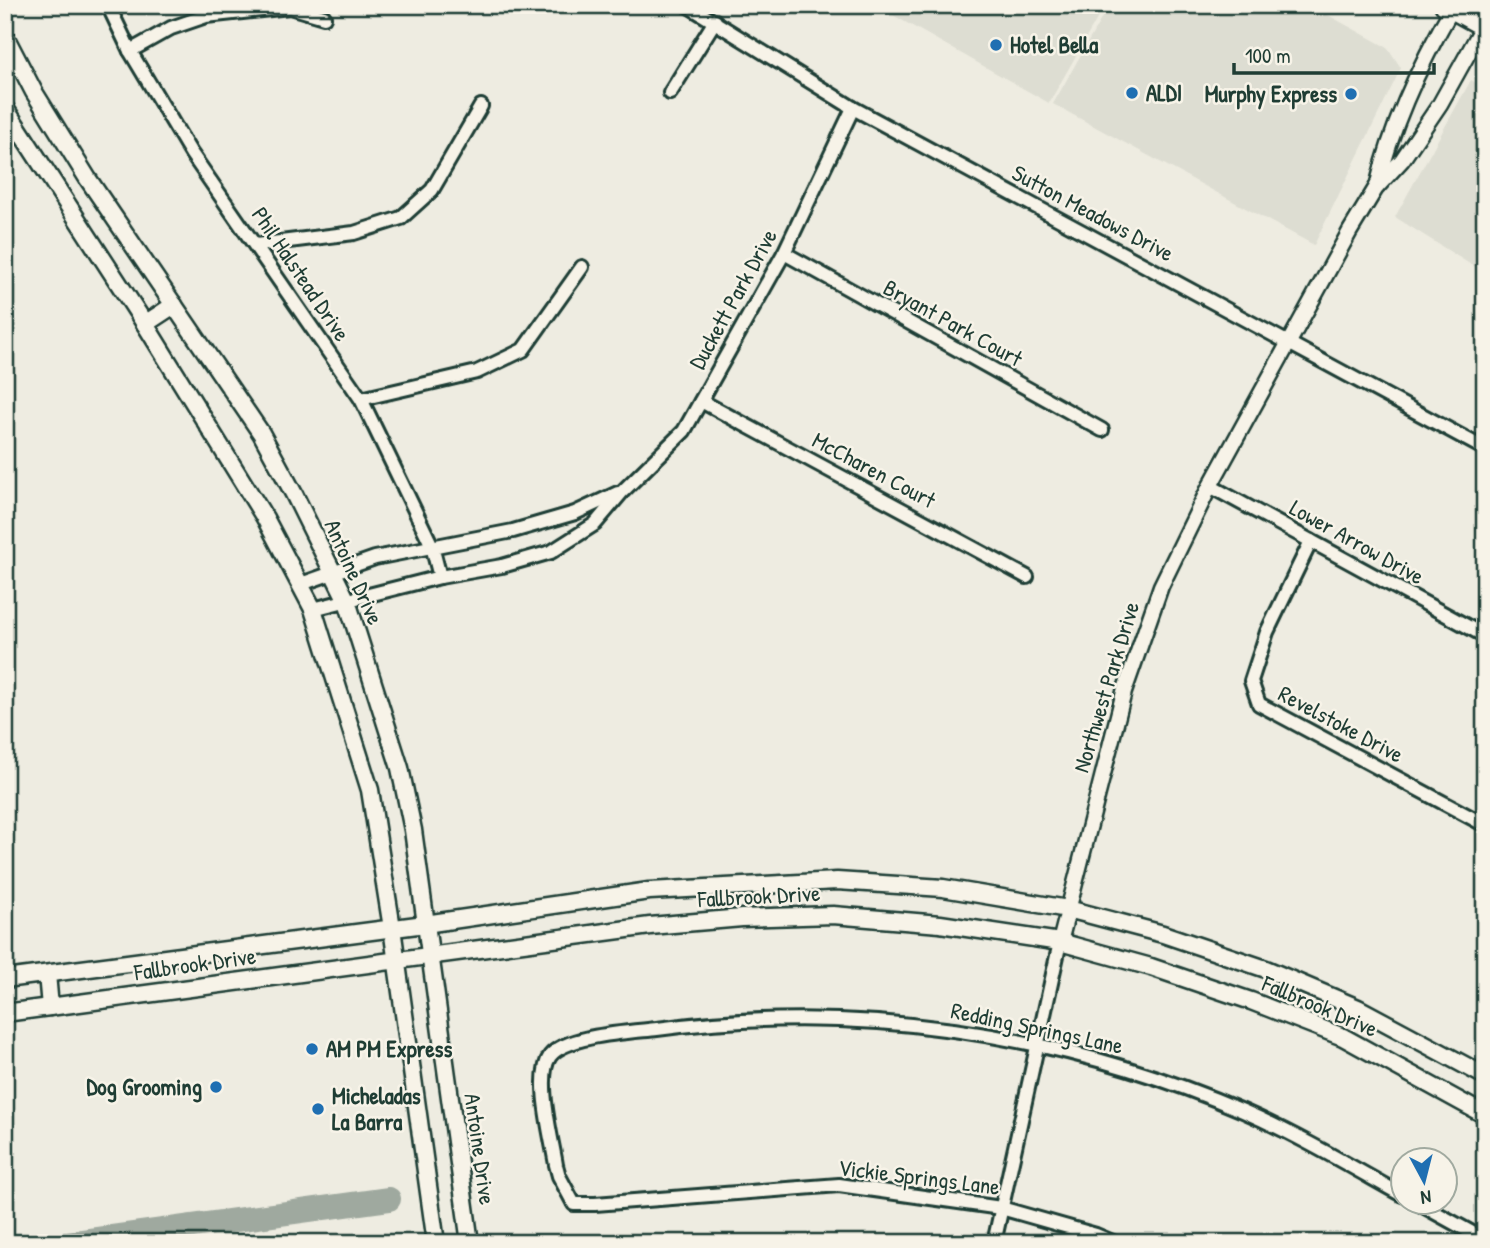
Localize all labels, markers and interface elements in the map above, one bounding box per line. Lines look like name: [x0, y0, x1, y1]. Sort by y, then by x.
place label: Hotel Bella: [1010, 29, 1098, 60]
scale bar: [1234, 32, 1434, 76]
marker: Hotel Bella: [988, 37, 1004, 53]
text: 100 m: [1245, 41, 1291, 70]
place label: ALDI: [1146, 77, 1182, 108]
place label: Murphy Express: [1205, 78, 1337, 110]
marker: ALDI: [1124, 85, 1140, 101]
marker: Murphy Express: [1343, 86, 1359, 102]
street label: Sutton Meadows Drive: [1007, 157, 1179, 268]
street label: Phil Halstead Drive: [245, 201, 358, 347]
street label: Duckett Park Drive: [681, 223, 784, 374]
street label: Bryant Park Court: [878, 272, 1029, 374]
street label: McCharen Court: [807, 424, 942, 516]
street label: Lower Arrow Drive: [1284, 492, 1430, 591]
street label: Antoine Drive: [318, 514, 391, 629]
street label: Northwest Park Drive: [1065, 598, 1146, 776]
street label: Revelstoke Drive: [1273, 678, 1409, 769]
street label: Fallbrook Drive: [696, 877, 821, 914]
street label: Fallbrook Drive: [131, 940, 258, 988]
street label: Fallbrook Drive: [1257, 967, 1383, 1044]
street label: Redding Springs Lane: [948, 994, 1126, 1061]
place label: AM PM Express: [326, 1033, 452, 1065]
marker: AM PM Express: [304, 1041, 320, 1057]
place label: Dog Grooming: [86, 1071, 202, 1103]
marker: Dog Grooming: [208, 1079, 224, 1095]
place label: Micheladas La Barra: [332, 1080, 421, 1137]
street label: Antoine Drive: [457, 1091, 504, 1207]
marker: Micheladas La Barra: [310, 1101, 326, 1117]
north arrow: [1388, 1146, 1458, 1216]
street label: Vickie Springs Lane: [837, 1151, 1002, 1202]
text: N: [1419, 1184, 1433, 1211]

